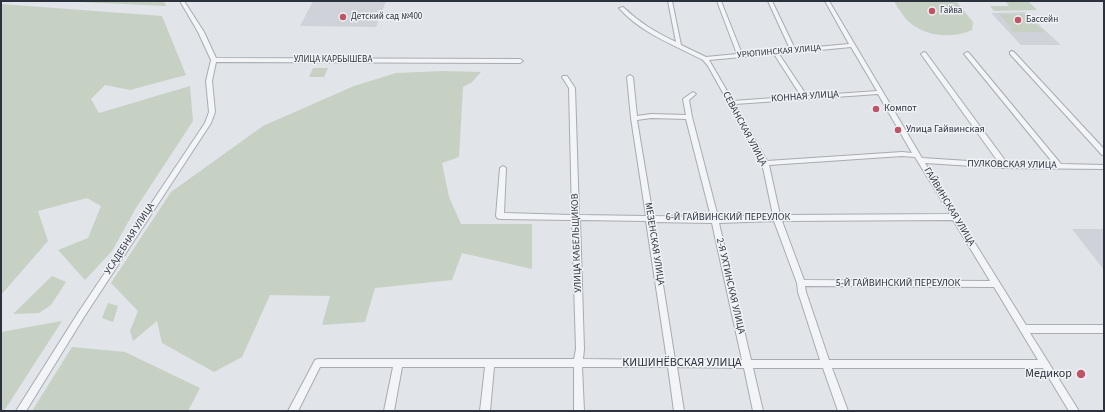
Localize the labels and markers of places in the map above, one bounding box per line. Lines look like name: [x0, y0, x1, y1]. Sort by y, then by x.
marker: Гайва: [927, 6, 937, 16]
place label: Гайва: [940, 6, 962, 16]
marker: Детский сад №400: [338, 12, 348, 22]
place label: Детский сад №400: [351, 12, 422, 22]
marker: Бассейн: [1013, 15, 1023, 25]
place label: Бассейн: [1026, 15, 1058, 25]
place label: Компот: [884, 103, 917, 115]
marker: Компот: [871, 104, 881, 114]
place label: Улица Гайвинская: [906, 124, 985, 136]
marker: Улица Гайвинская: [893, 125, 903, 135]
place label: Медикор: [1025, 367, 1072, 381]
marker: Медикор: [1075, 368, 1087, 380]

